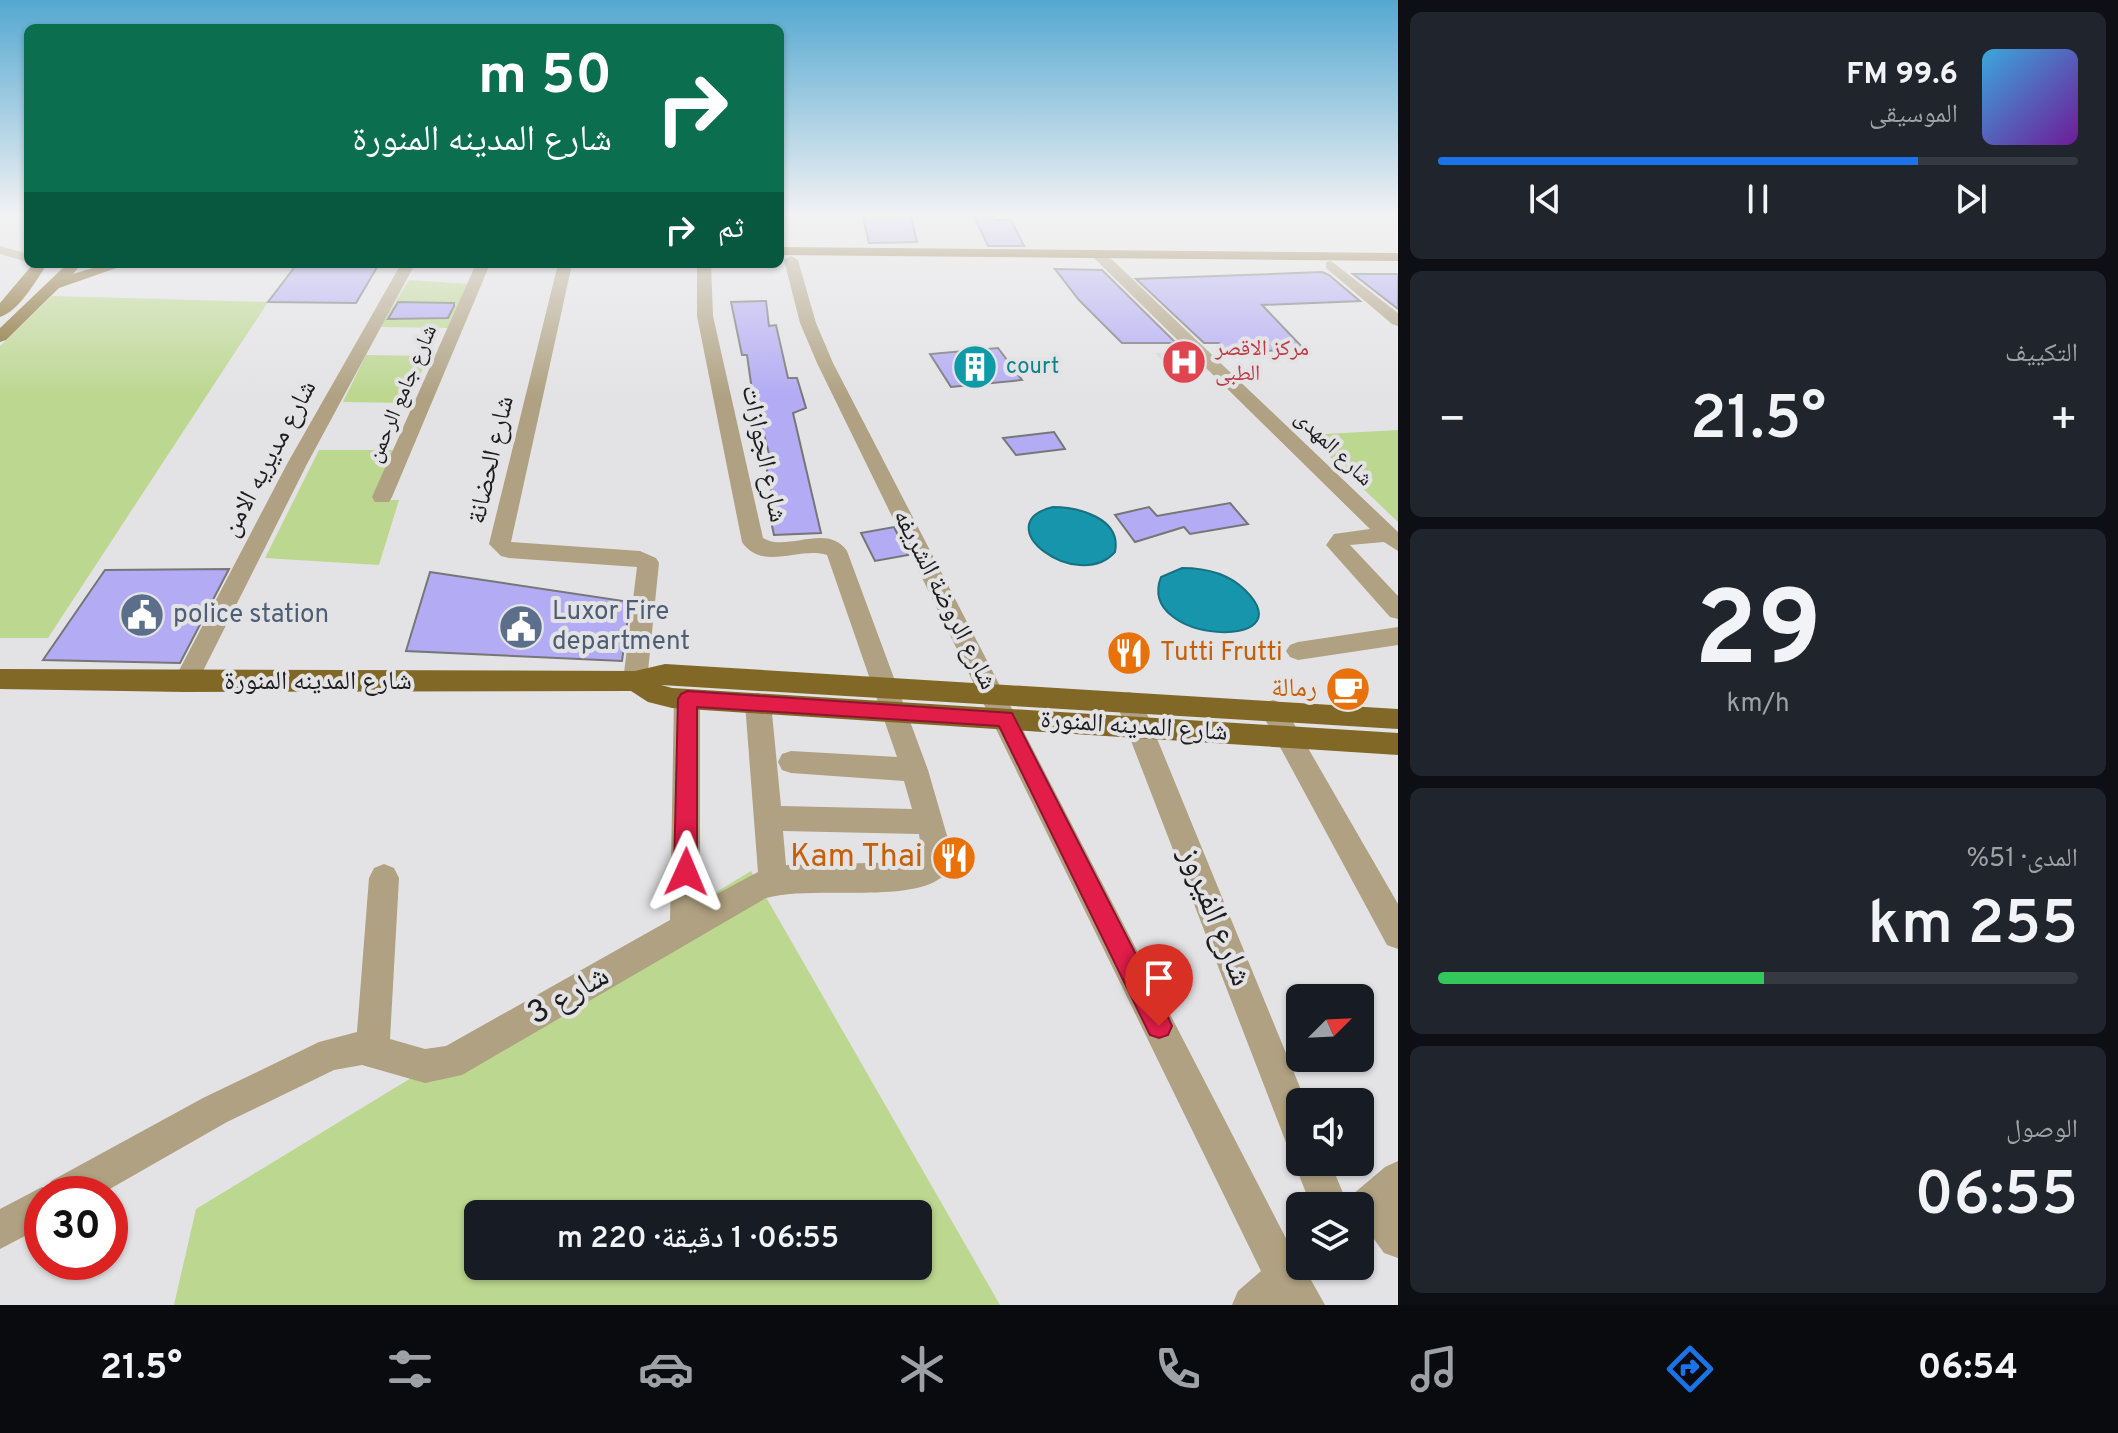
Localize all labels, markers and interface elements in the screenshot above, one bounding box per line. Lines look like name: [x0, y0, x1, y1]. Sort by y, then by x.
text: 50 m: [478, 43, 612, 113]
icon: right: [640, 56, 744, 160]
text: 99.6 FM: [1846, 57, 1958, 94]
text: الموسيقى: [1869, 99, 1958, 132]
text: شارع المدينه المنورة: [352, 118, 612, 164]
icon: previous: [1523, 177, 1567, 221]
icon: pause: [1736, 177, 1780, 221]
icon: next: [1949, 177, 1993, 221]
icon: right: [658, 208, 702, 252]
text: ثم: [718, 211, 744, 248]
street label: شارع جامع الرحمن: [362, 321, 444, 467]
place label: مركز الاقصر الطبى: [1214, 336, 1309, 388]
hospital icon: مركز الاقصر الطبى: [1160, 338, 1208, 386]
text: التكييف: [2005, 338, 2078, 371]
building icon: court: [951, 343, 999, 391]
place label: court: [1006, 354, 1059, 381]
street label: شارع مديريه الامن: [215, 375, 325, 543]
street label: شارع الجوازات: [732, 382, 794, 526]
text: 21.5°: [1690, 384, 1826, 460]
street label: شارع الحضانة: [461, 393, 523, 527]
text: −: [1438, 394, 1466, 450]
text: +: [2050, 394, 2078, 450]
street label: شارع المهدى: [1288, 405, 1378, 493]
street label: شارع الروضة الشريفه: [884, 504, 1004, 696]
text: 29: [1694, 570, 1822, 702]
public building icon: police station: [118, 591, 166, 639]
place label: Luxor Fire department: [552, 596, 690, 659]
place label: police station: [173, 599, 329, 632]
public building icon: Luxor Fire department: [497, 603, 545, 651]
restaurant icon: Tutti Frutti: [1105, 629, 1153, 677]
place label: Tutti Frutti: [1160, 637, 1283, 670]
cafe icon: رمالة: [1324, 665, 1372, 713]
street label: شارع المدينه المنورة: [224, 666, 412, 699]
place label: رمالة: [1271, 673, 1317, 706]
text: km/h: [1726, 688, 1790, 721]
street label: شارع المدينه المنورة: [1039, 704, 1229, 750]
position arrow: [644, 830, 728, 914]
restaurant icon: Kam Thai: [930, 834, 978, 882]
place label: Kam Thai: [790, 838, 923, 878]
street label: شارع الفيروز: [1168, 840, 1260, 993]
text: المدى · 51%: [1966, 843, 2078, 876]
text: 255 km: [1868, 889, 2078, 965]
pin: [1125, 944, 1193, 1026]
icon: arrive: [1137, 956, 1181, 1000]
street label: شارع 3: [521, 957, 617, 1035]
north arrow: [1286, 984, 1374, 1072]
map controls: [1286, 984, 1374, 1280]
button: sound: [1286, 1088, 1374, 1176]
text: الوصول: [2006, 1114, 2078, 1147]
text: 06:55: [1914, 1160, 2078, 1236]
speed limit sign: 30: [24, 1176, 128, 1280]
button: layers: [1286, 1192, 1374, 1280]
text: 06:55 · 1 دقيقة · 220 m: [557, 1221, 839, 1258]
icon: filters: [382, 1341, 438, 1397]
icon: car: [638, 1341, 694, 1397]
icon: climate: [894, 1341, 950, 1397]
icon: phone: [1150, 1341, 1206, 1397]
icon: music: [1406, 1341, 1462, 1397]
icon: directions: [1662, 1341, 1718, 1397]
text: 21.5°: [100, 1346, 182, 1392]
text: 06:54: [1918, 1346, 2018, 1392]

